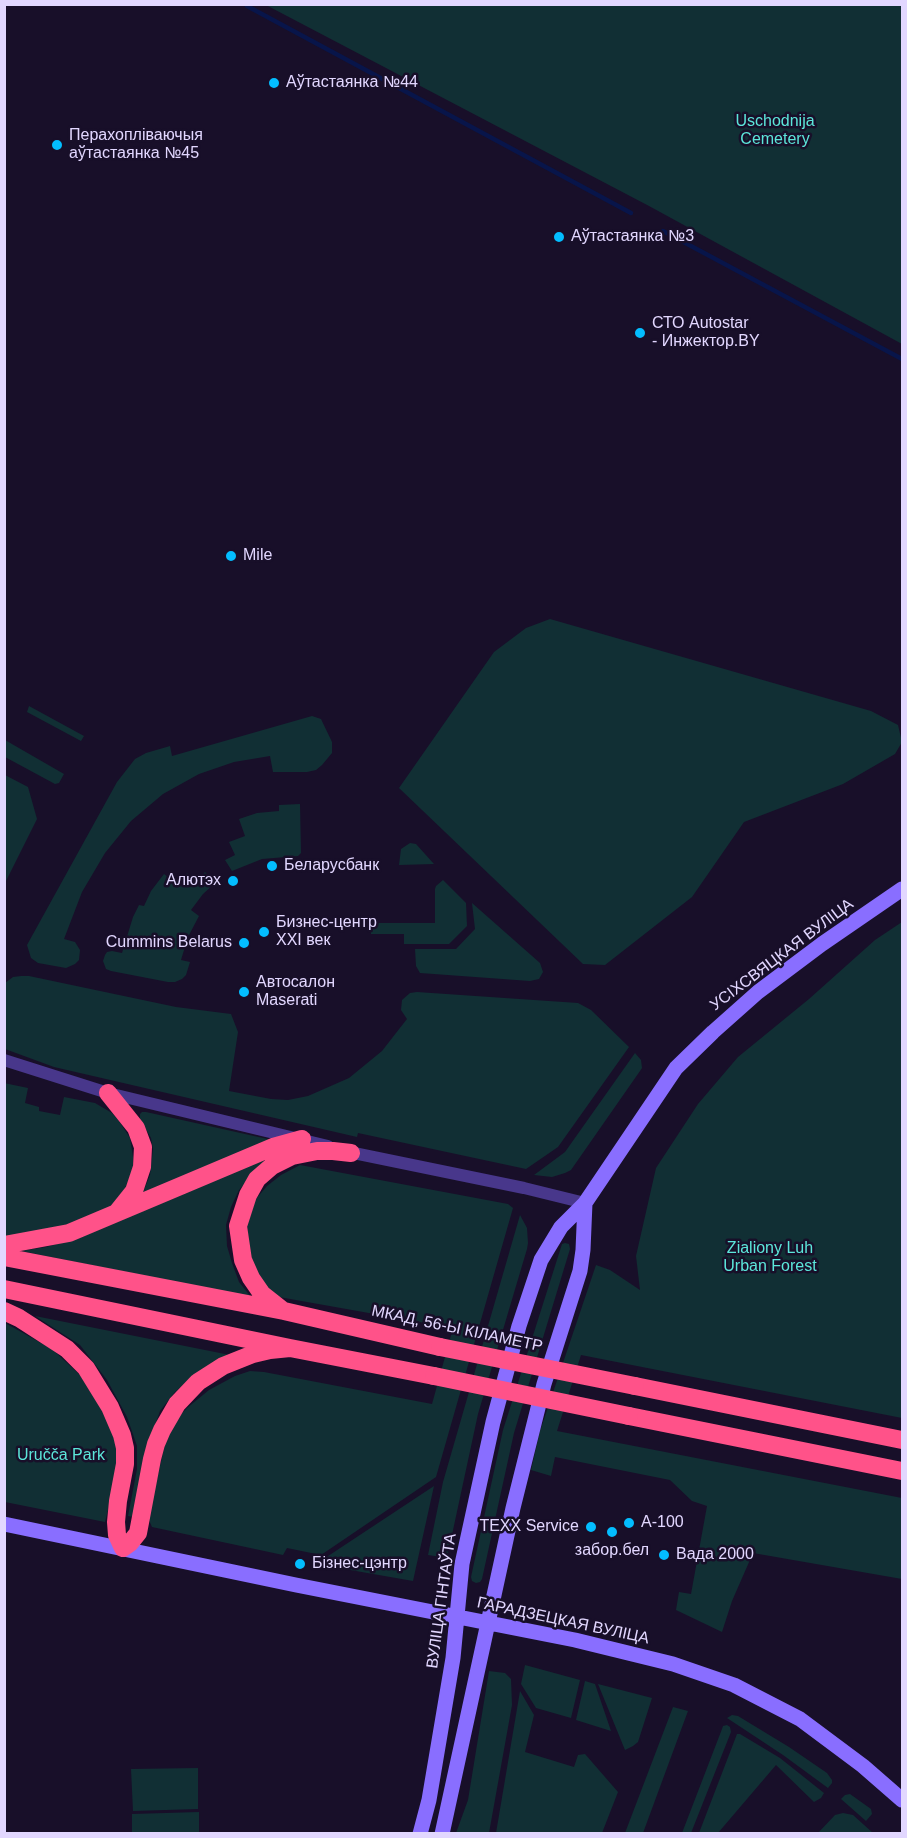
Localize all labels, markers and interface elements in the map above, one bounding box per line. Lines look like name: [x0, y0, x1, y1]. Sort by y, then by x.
place label: Аўтастаянка №44: [286, 73, 418, 93]
marker: Аўтастаянка №44: [267, 76, 281, 90]
park label: Uschodnija Cemetery: [735, 112, 815, 150]
place label: Перахопліваючыя аўтастаянка №45: [69, 126, 203, 164]
marker: Перахопліваючыя аўтастаянка №45: [50, 138, 64, 152]
place label: Аўтастаянка №3: [571, 227, 694, 247]
marker: Аўтастаянка №3: [552, 230, 566, 244]
place label: СТО Autostar - Инжектор.BY: [652, 314, 760, 352]
marker: СТО Autostar - Инжектор.BY: [633, 326, 647, 340]
place label: Mile: [243, 546, 272, 566]
marker: Mile: [224, 549, 238, 563]
place label: Беларусбанк: [284, 856, 379, 876]
marker: Беларусбанк: [265, 859, 279, 873]
place label: Алютэх: [166, 871, 221, 891]
marker: Алютэх: [226, 874, 240, 888]
street label: УСІХСВЯЦКАЯ ВУЛІЦА: [706, 895, 858, 1015]
place label: Бизнес-центр XXI век: [276, 913, 377, 951]
marker: Бизнес-центр XXI век: [257, 925, 271, 939]
place label: Cummins Belarus: [106, 933, 232, 953]
marker: Cummins Belarus: [237, 936, 251, 950]
place label: Автосалон Maserati: [256, 973, 335, 1011]
marker: Автосалон Maserati: [237, 985, 251, 999]
park label: Zialiony Luh Urban Forest: [723, 1239, 817, 1277]
street label: МКАД, 56-Ы КІЛАМЕТР: [370, 1301, 544, 1357]
park label: Uručča Park: [17, 1446, 105, 1466]
place label: A-100: [641, 1513, 684, 1533]
marker: A-100: [622, 1516, 636, 1530]
place label: TEXX Service: [479, 1517, 579, 1537]
marker: TEXX Service: [584, 1520, 598, 1534]
marker: забор.бел: [605, 1525, 619, 1539]
street label: ВУЛІЦА ГІНТАЎТА: [423, 1532, 461, 1670]
place label: забор.бел: [575, 1541, 649, 1561]
place label: Вада 2000: [676, 1545, 754, 1565]
marker: Вада 2000: [657, 1548, 671, 1562]
place label: Бізнес-цэнтр: [312, 1554, 407, 1574]
marker: Бізнес-цэнтр: [293, 1557, 307, 1571]
street label: ГАРАДЗЕЦКАЯ ВУЛІЦА: [475, 1593, 651, 1649]

